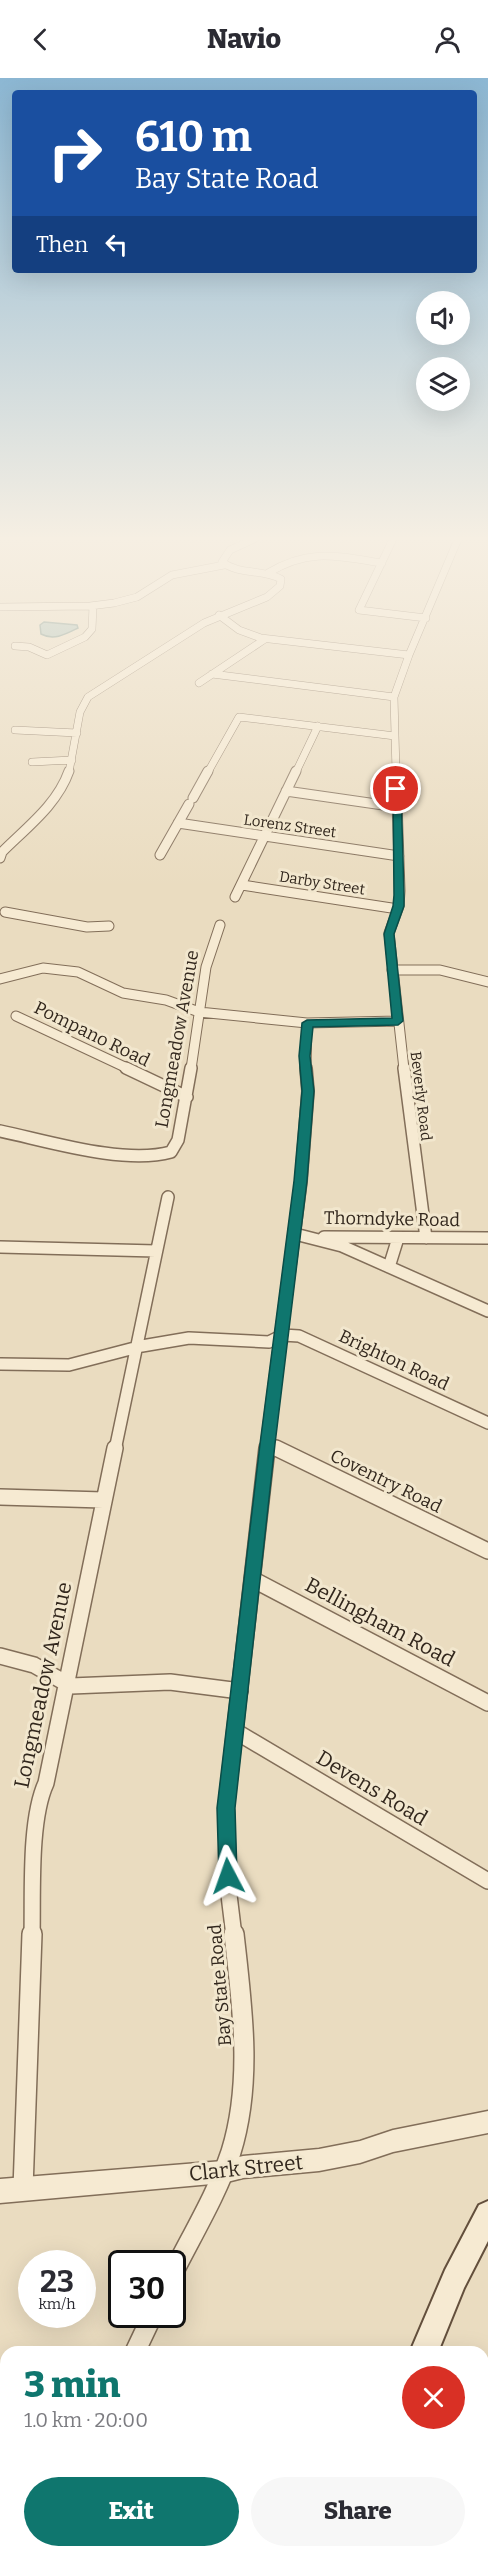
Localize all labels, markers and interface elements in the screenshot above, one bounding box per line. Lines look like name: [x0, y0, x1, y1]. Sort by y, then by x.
icon: back: [24, 23, 57, 56]
text: Navio: [207, 23, 281, 55]
icon: person: [431, 23, 464, 56]
text: 610 m: [135, 112, 252, 162]
icon: right: [36, 114, 114, 192]
text: Bay State Road: [135, 163, 319, 195]
icon: left: [100, 228, 133, 261]
text: Then: [36, 231, 88, 258]
map controls: [416, 291, 470, 411]
button: sound: [416, 291, 470, 345]
button: layers: [416, 357, 470, 411]
pin: [370, 763, 421, 814]
icon: arrive: [379, 772, 412, 805]
street label: Lorenz Street: [243, 811, 338, 841]
street label: Darby Street: [278, 867, 367, 899]
street label: Longmeadow Avenue: [151, 948, 203, 1130]
street label: Pompano Road: [30, 996, 154, 1072]
street label: Beverly Road: [407, 1050, 435, 1142]
street label: Thorndyke Road: [324, 1207, 461, 1231]
street label: Brighton Road: [335, 1325, 453, 1395]
street label: Coventry Road: [326, 1444, 446, 1518]
street label: Bellingham Road: [301, 1572, 459, 1672]
street label: Longmeadow Avenue: [8, 1580, 78, 1790]
street label: Devens Road: [312, 1745, 432, 1831]
position arrow: [196, 1844, 260, 1908]
street label: Bay State Road: [204, 1923, 236, 2047]
street label: Clark Street: [188, 2149, 305, 2187]
speed limit sign: 30: [108, 2250, 186, 2328]
text: 23: [40, 2264, 74, 2300]
text: km/h: [38, 2295, 76, 2313]
text: 3 min: [24, 2363, 120, 2407]
button: close: [402, 2366, 465, 2429]
text: 1.0 km · 20:00: [24, 2408, 148, 2432]
button: Exit: [24, 2477, 239, 2546]
button: Share: [251, 2477, 465, 2546]

